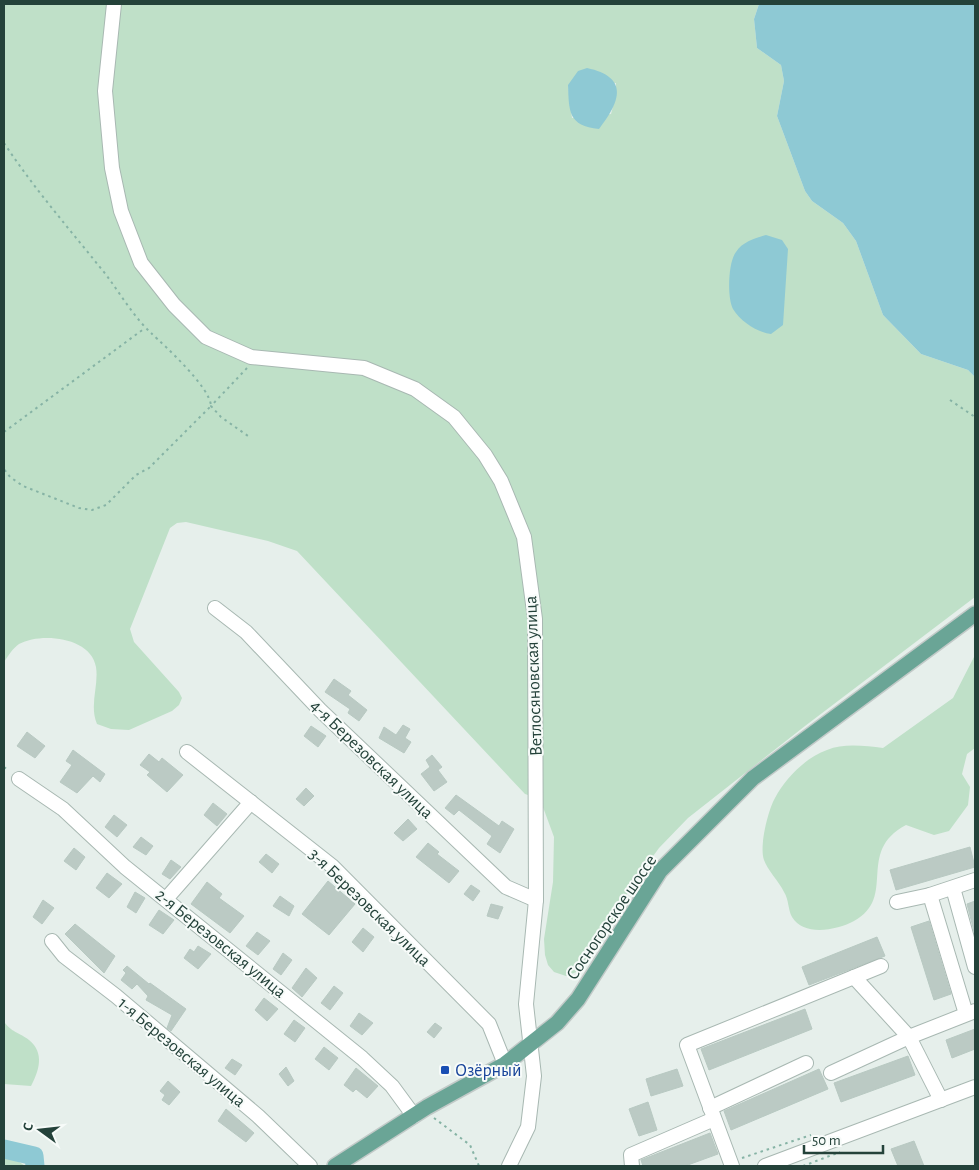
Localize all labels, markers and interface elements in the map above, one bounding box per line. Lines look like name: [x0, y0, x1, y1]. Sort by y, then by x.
street label: Ветлосяновская улица: [522, 595, 546, 756]
street label: 4-я Березовская улица: [307, 697, 436, 823]
street label: 3-я Березовская улица: [305, 845, 434, 970]
street label: Сосногорское шоссе: [563, 852, 660, 983]
street label: 2-я Березовская улица: [152, 886, 289, 1002]
street label: 1-я Березовская улица: [114, 994, 248, 1111]
place label: Озёрный: [455, 1062, 521, 1080]
marker: Озёрный: [439, 1064, 451, 1076]
north arrow: [15, 1105, 65, 1155]
text: С: [21, 1121, 36, 1132]
scale bar: [804, 1122, 883, 1154]
text: 50 m: [812, 1133, 841, 1148]

